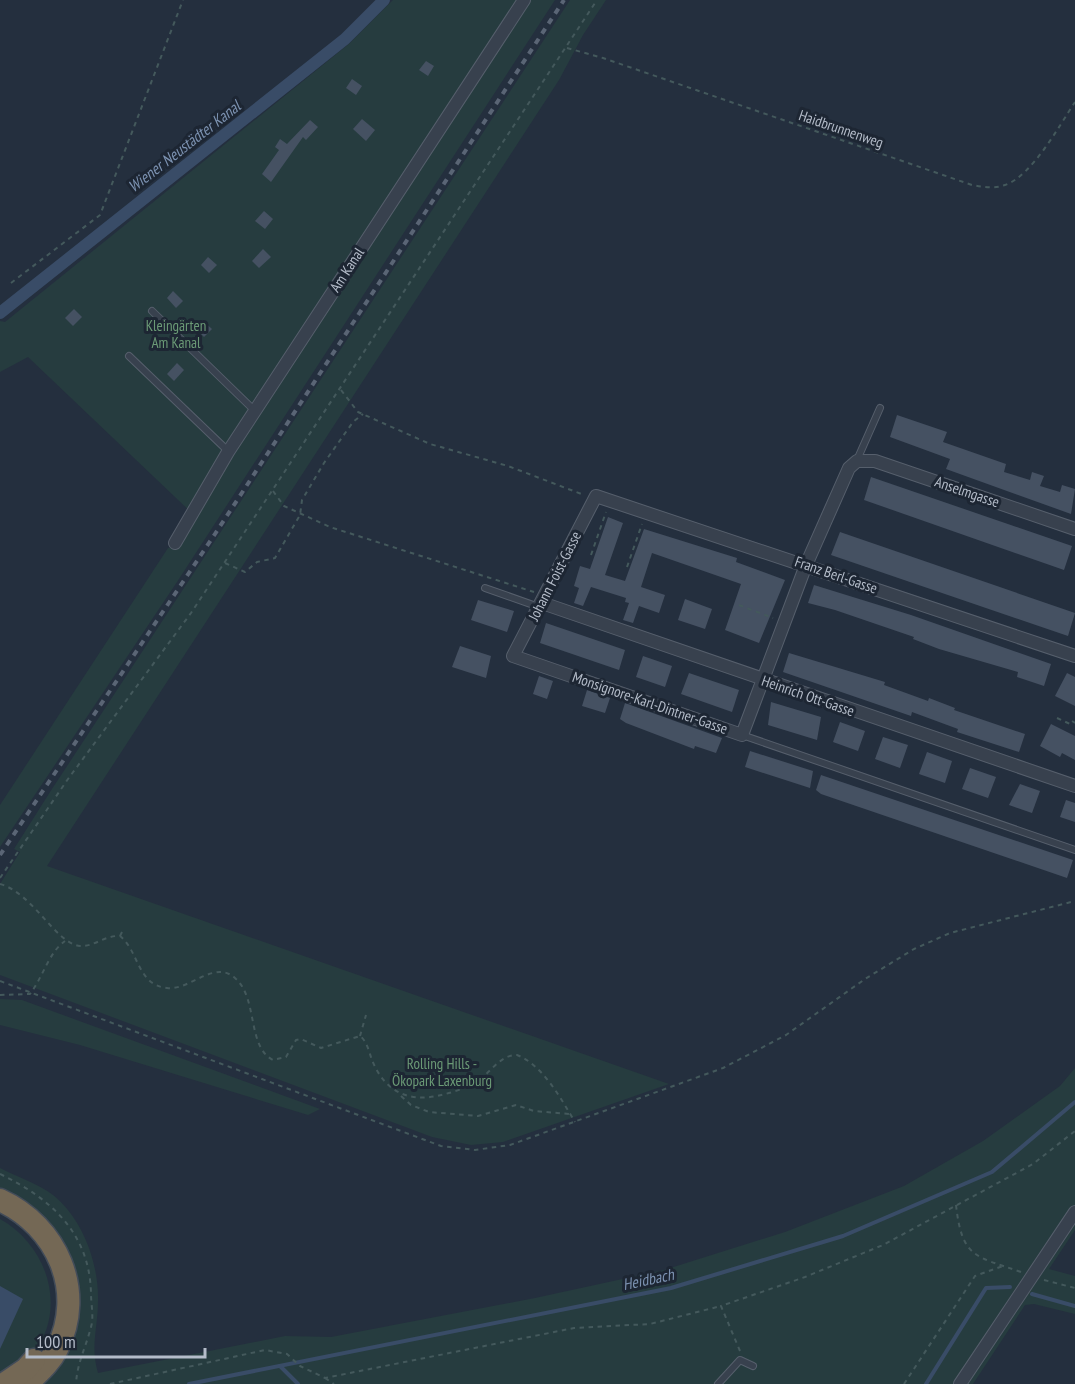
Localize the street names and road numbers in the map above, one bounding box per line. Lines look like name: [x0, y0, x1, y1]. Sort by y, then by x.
street label: Haidbrunnenweg: [796, 105, 886, 152]
street label: Am Kanal: [325, 243, 368, 296]
street label: Anselmgasse: [932, 472, 1002, 511]
street label: Johann Foist-Gasse: [523, 528, 585, 625]
street label: Franz Berl-Gasse: [792, 552, 880, 598]
street label: Monsignore-Karl-Dintner-Gasse: [570, 667, 730, 738]
street label: Heinrich Ott-Gasse: [759, 671, 857, 720]

